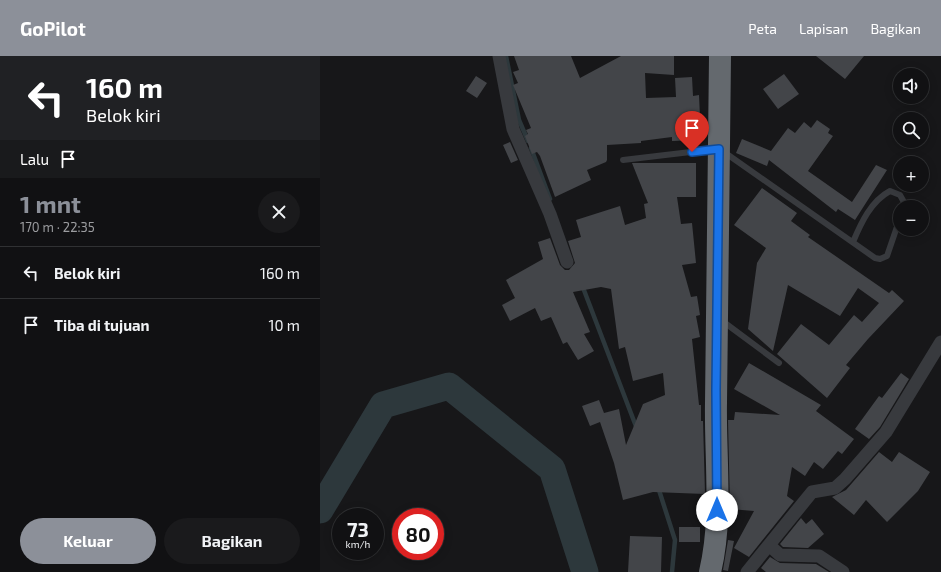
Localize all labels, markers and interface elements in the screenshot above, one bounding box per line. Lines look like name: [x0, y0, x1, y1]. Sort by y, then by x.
text: GoPilot: [20, 17, 86, 40]
text: Peta: [748, 20, 777, 37]
text: Lapisan: [799, 20, 848, 37]
text: Bagikan: [870, 20, 921, 37]
map controls: [893, 68, 929, 236]
button: sound: [893, 68, 929, 104]
text: 160 m: [86, 70, 163, 104]
icon: left: [20, 72, 72, 124]
text: Belok kiri: [86, 104, 161, 126]
pin: [675, 111, 709, 152]
button: search: [893, 112, 929, 148]
icon: arrive: [681, 117, 703, 139]
icon: arrive: [57, 148, 79, 170]
text: Lalu: [20, 150, 49, 168]
button: +: [893, 156, 929, 192]
text: 1 mnt: [20, 189, 81, 218]
button: close: [258, 191, 300, 233]
button: −: [893, 200, 929, 236]
text: 170 m · 22:35: [20, 219, 95, 235]
icon: left: [20, 262, 42, 284]
text: Belok kiri: [54, 264, 120, 282]
text: 160 m: [260, 264, 300, 282]
icon: arrive: [20, 314, 42, 336]
text: Tiba di tujuan: [54, 316, 150, 334]
text: 10 m: [268, 316, 300, 334]
position arrow: [696, 489, 738, 531]
speed limit sign: 80: [392, 508, 444, 560]
text: 73: [347, 517, 369, 541]
button: Keluar: [20, 518, 156, 564]
button: Bagikan: [164, 518, 300, 564]
text: km/h: [346, 538, 370, 550]

